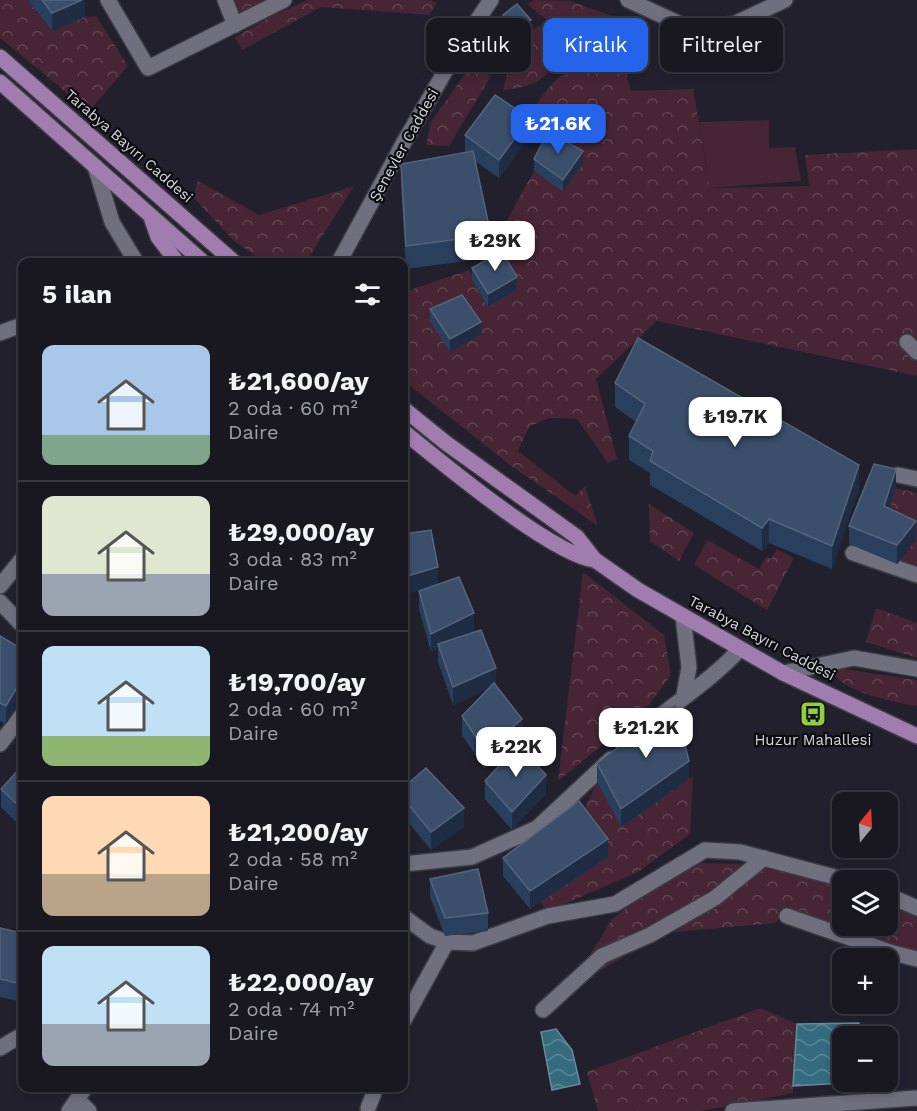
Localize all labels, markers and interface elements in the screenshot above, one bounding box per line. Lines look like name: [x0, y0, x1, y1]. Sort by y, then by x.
chip: Satılık: [426, 18, 531, 72]
chip: Kiralık: [543, 18, 648, 72]
chip: Filtreler: [660, 18, 783, 72]
street label: Tarabya Bayırı Caddesi: [61, 86, 197, 206]
street label: Şenevler Caddesi: [366, 86, 442, 204]
pin: ₺21.6K: [509, 104, 607, 155]
text: ₺21.6K: [525, 111, 591, 135]
pin: ₺29K: [459, 221, 531, 272]
text: ₺29K: [469, 228, 521, 252]
icon: filters: [351, 278, 384, 311]
text: 5 ilan: [42, 279, 112, 309]
text: ₺21,600/ay: [228, 366, 369, 396]
icon: home: [90, 369, 162, 441]
text: 2 oda · 60 m²: [228, 396, 358, 420]
pin: ₺19.7K: [686, 397, 784, 448]
text: ₺19.7K: [703, 404, 767, 428]
text: Daire: [228, 420, 278, 444]
text: ₺29,000/ay: [228, 517, 374, 547]
icon: home: [90, 520, 162, 592]
text: 3 oda · 83 m²: [228, 547, 357, 571]
text: Daire: [228, 571, 278, 595]
street label: Tarabya Bayırı Caddesi: [686, 592, 838, 684]
text: ₺19,700/ay: [228, 667, 366, 697]
icon: home: [90, 670, 162, 742]
text: 2 oda · 60 m²: [228, 697, 358, 721]
bus stop icon: Huzur Mahallesi: [798, 699, 828, 729]
pin: ₺21.2K: [597, 708, 695, 759]
text: ₺21.2K: [613, 715, 679, 739]
text: Daire: [228, 721, 278, 745]
pin: ₺22K: [480, 727, 552, 778]
place label: Huzur Mahallesi: [754, 731, 872, 749]
text: ₺22K: [490, 734, 542, 758]
north arrow: [832, 792, 898, 858]
map controls: [832, 792, 898, 1092]
text: ₺21,200/ay: [228, 817, 368, 847]
icon: home: [90, 820, 162, 892]
text: 2 oda · 58 m²: [228, 847, 357, 871]
button: layers: [832, 870, 898, 936]
text: Daire: [228, 871, 278, 895]
button: +: [832, 948, 898, 1014]
text: ₺22,000/ay: [228, 967, 374, 997]
icon: home: [90, 970, 162, 1042]
text: 2 oda · 74 m²: [228, 997, 355, 1021]
text: Daire: [228, 1021, 278, 1045]
button: −: [832, 1026, 898, 1092]

